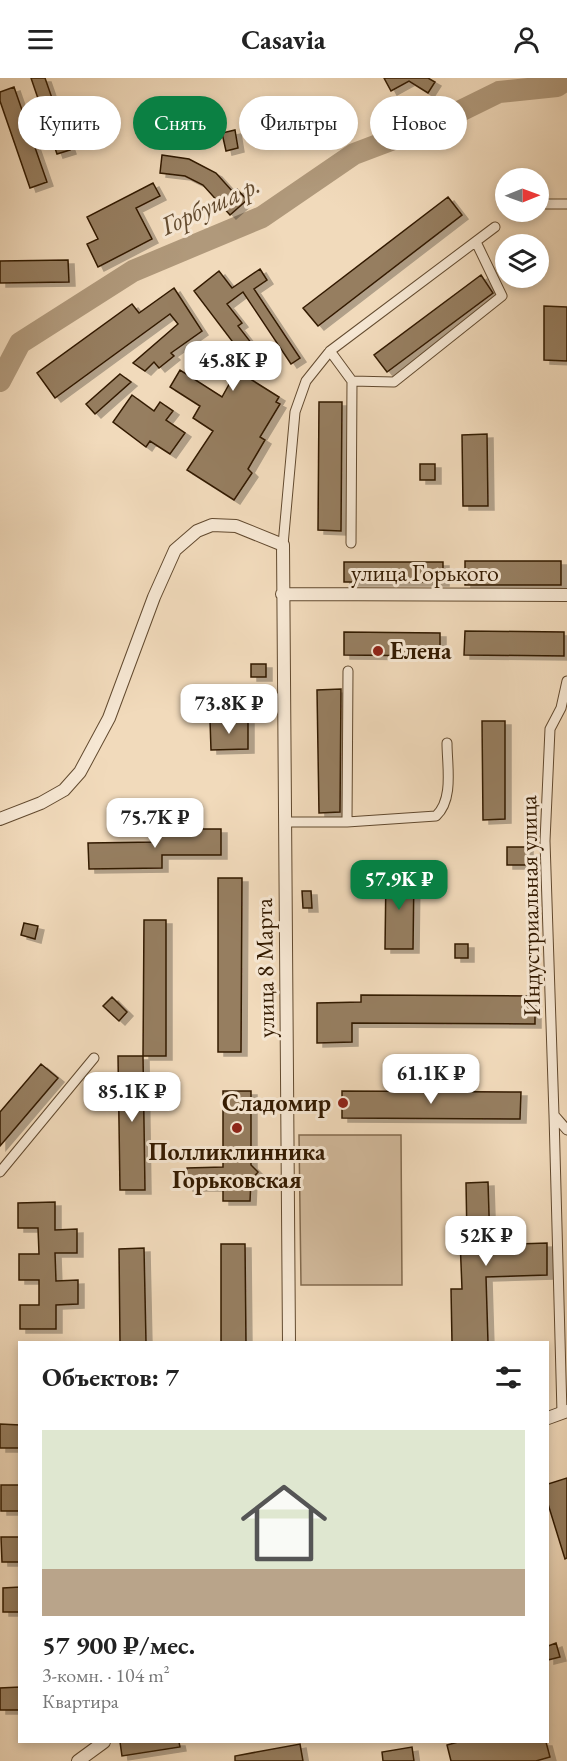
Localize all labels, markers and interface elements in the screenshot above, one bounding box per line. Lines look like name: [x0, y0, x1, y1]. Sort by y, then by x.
text: Casavia: [241, 22, 326, 57]
icon: menu: [24, 23, 57, 56]
icon: person: [510, 23, 543, 56]
chip: Купить: [18, 96, 121, 150]
chip: Снять: [133, 96, 227, 150]
chip: Фильтры: [239, 96, 358, 150]
chip: Новое: [370, 96, 467, 150]
water label: Горбуша р.: [154, 167, 266, 243]
north arrow: [495, 168, 549, 222]
map controls: [495, 168, 549, 288]
button: layers: [495, 234, 549, 288]
pin: 45.8K ₽: [178, 341, 288, 392]
text: 45.8K ₽: [199, 347, 267, 373]
street label: улица Горького: [351, 557, 499, 588]
place label: Елена: [390, 635, 452, 666]
marker: Елена: [371, 644, 385, 658]
pin: 73.8K ₽: [174, 684, 284, 735]
text: 73.8K ₽: [195, 690, 263, 716]
street label: Индустриальная улица: [512, 795, 547, 1017]
pin: 75.7K ₽: [100, 798, 210, 849]
text: 75.7K ₽: [121, 804, 189, 830]
pin: 57.9K ₽: [344, 860, 454, 911]
text: 57.9K ₽: [365, 866, 433, 892]
street label: улица 8 Марта: [248, 897, 281, 1038]
pin: 61.1K ₽: [376, 1054, 486, 1105]
text: 61.1K ₽: [397, 1060, 465, 1086]
pin: 85.1K ₽: [77, 1072, 187, 1123]
text: 85.1K ₽: [98, 1078, 166, 1104]
place label: Сладомир: [222, 1087, 331, 1118]
marker: Сладомир: [336, 1096, 350, 1110]
marker: Полликлинника Горьковская: [230, 1121, 244, 1135]
place label: Полликлинника Горьковская: [149, 1136, 326, 1195]
pin: 52K ₽: [444, 1216, 528, 1267]
text: 52K ₽: [459, 1222, 513, 1248]
text: Объектов: 7: [42, 1360, 179, 1394]
icon: filters: [492, 1361, 525, 1394]
icon: home: [230, 1469, 338, 1577]
text: 57 900 ₽/мес.: [42, 1628, 195, 1662]
text: 3-комн. · 104 m²: [42, 1662, 170, 1688]
text: Квартира: [42, 1688, 119, 1714]

